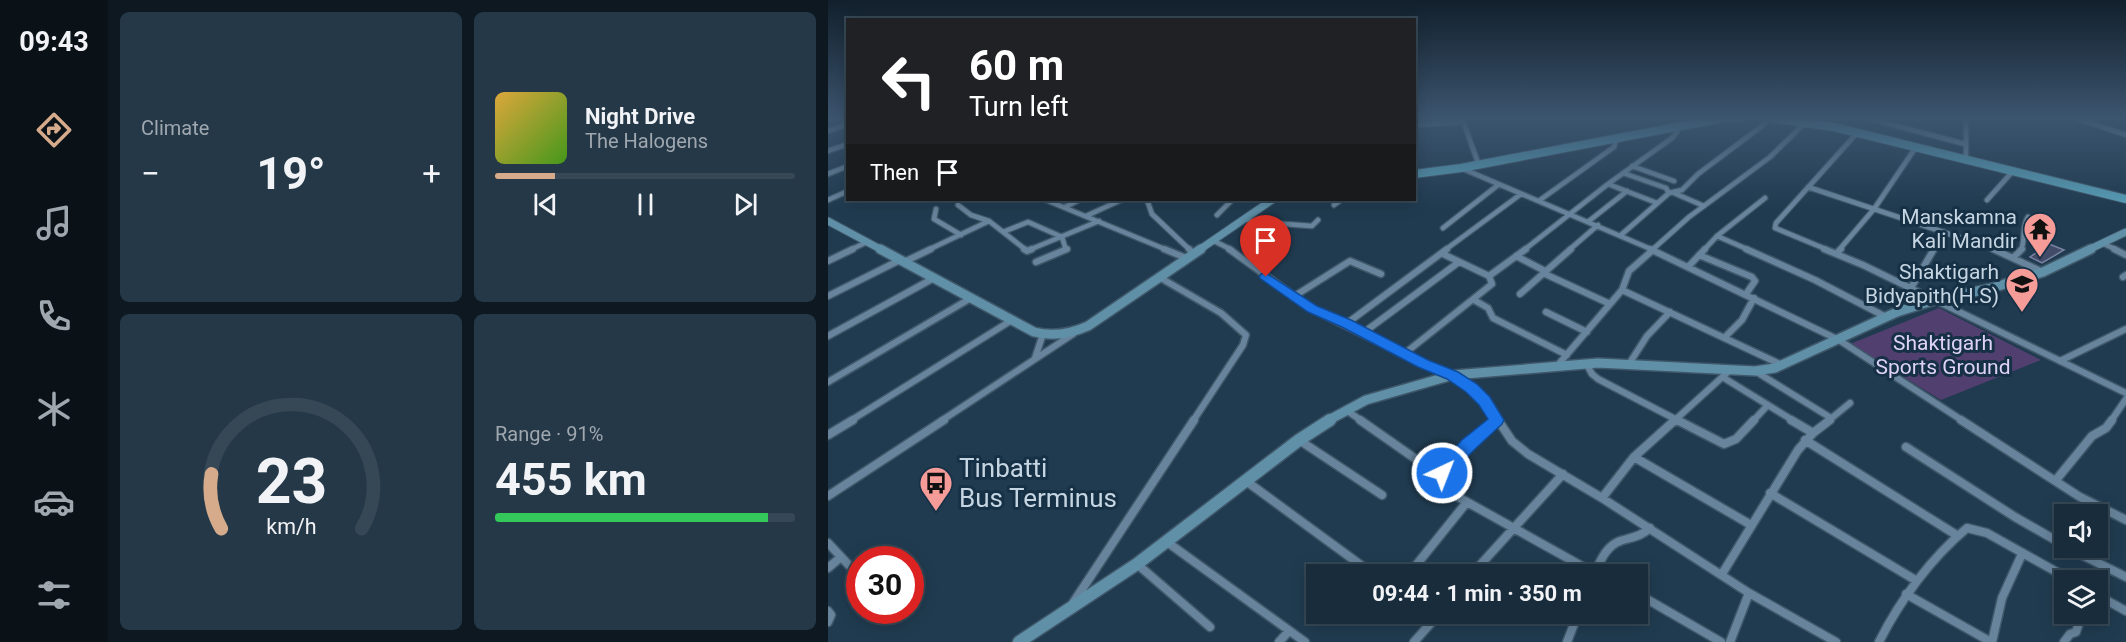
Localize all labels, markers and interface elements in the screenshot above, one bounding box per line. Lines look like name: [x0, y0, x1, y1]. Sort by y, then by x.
text: 09:43: [19, 26, 89, 58]
text: 60 m: [969, 41, 1064, 90]
icon: left: [870, 42, 948, 120]
text: Turn left: [969, 91, 1069, 123]
text: Night Drive: [585, 104, 695, 129]
icon: directions: [33, 109, 75, 151]
text: Climate: [141, 116, 209, 140]
text: The Halogens: [585, 129, 708, 153]
text: 19°: [256, 147, 326, 200]
text: −: [141, 154, 160, 193]
text: +: [422, 154, 441, 193]
icon: arrive: [931, 156, 964, 189]
text: Then: [870, 160, 919, 185]
icon: previous: [529, 188, 562, 221]
icon: pause: [629, 188, 662, 221]
icon: next: [729, 188, 762, 221]
icon: music: [33, 202, 75, 244]
place label: Manskamna Kali Mandir: [1901, 205, 2017, 253]
temple icon: Manskamna Kali Mandir: [2022, 211, 2058, 258]
pin: [1240, 215, 1291, 277]
icon: arrive: [1249, 224, 1282, 257]
place label: Shaktigarh Bidyapith(H.S): [1865, 260, 1999, 308]
school or university icon: Shaktigarh Bidyapith(H.S): [2004, 266, 2040, 313]
icon: phone: [33, 295, 75, 337]
park label: Shaktigarh Sports Ground: [1876, 331, 2011, 379]
icon: climate: [33, 388, 75, 430]
text: Range · 91%: [495, 422, 603, 446]
position arrow: [1410, 441, 1474, 505]
text: 23: [255, 445, 327, 518]
text: 455 km: [495, 453, 647, 506]
place label: Tinbatti Bus Terminus: [959, 453, 1117, 513]
bus stop icon: Tinbatti Bus Terminus: [918, 465, 954, 512]
icon: car: [33, 481, 75, 523]
map controls: [2054, 504, 2108, 624]
button: sound: [2054, 504, 2108, 558]
text: km/h: [266, 514, 316, 539]
speed limit sign: 30: [846, 546, 924, 624]
button: layers: [2054, 570, 2108, 624]
icon: filters: [33, 574, 75, 616]
text: 09:44 · 1 min · 350 m: [1372, 581, 1582, 606]

